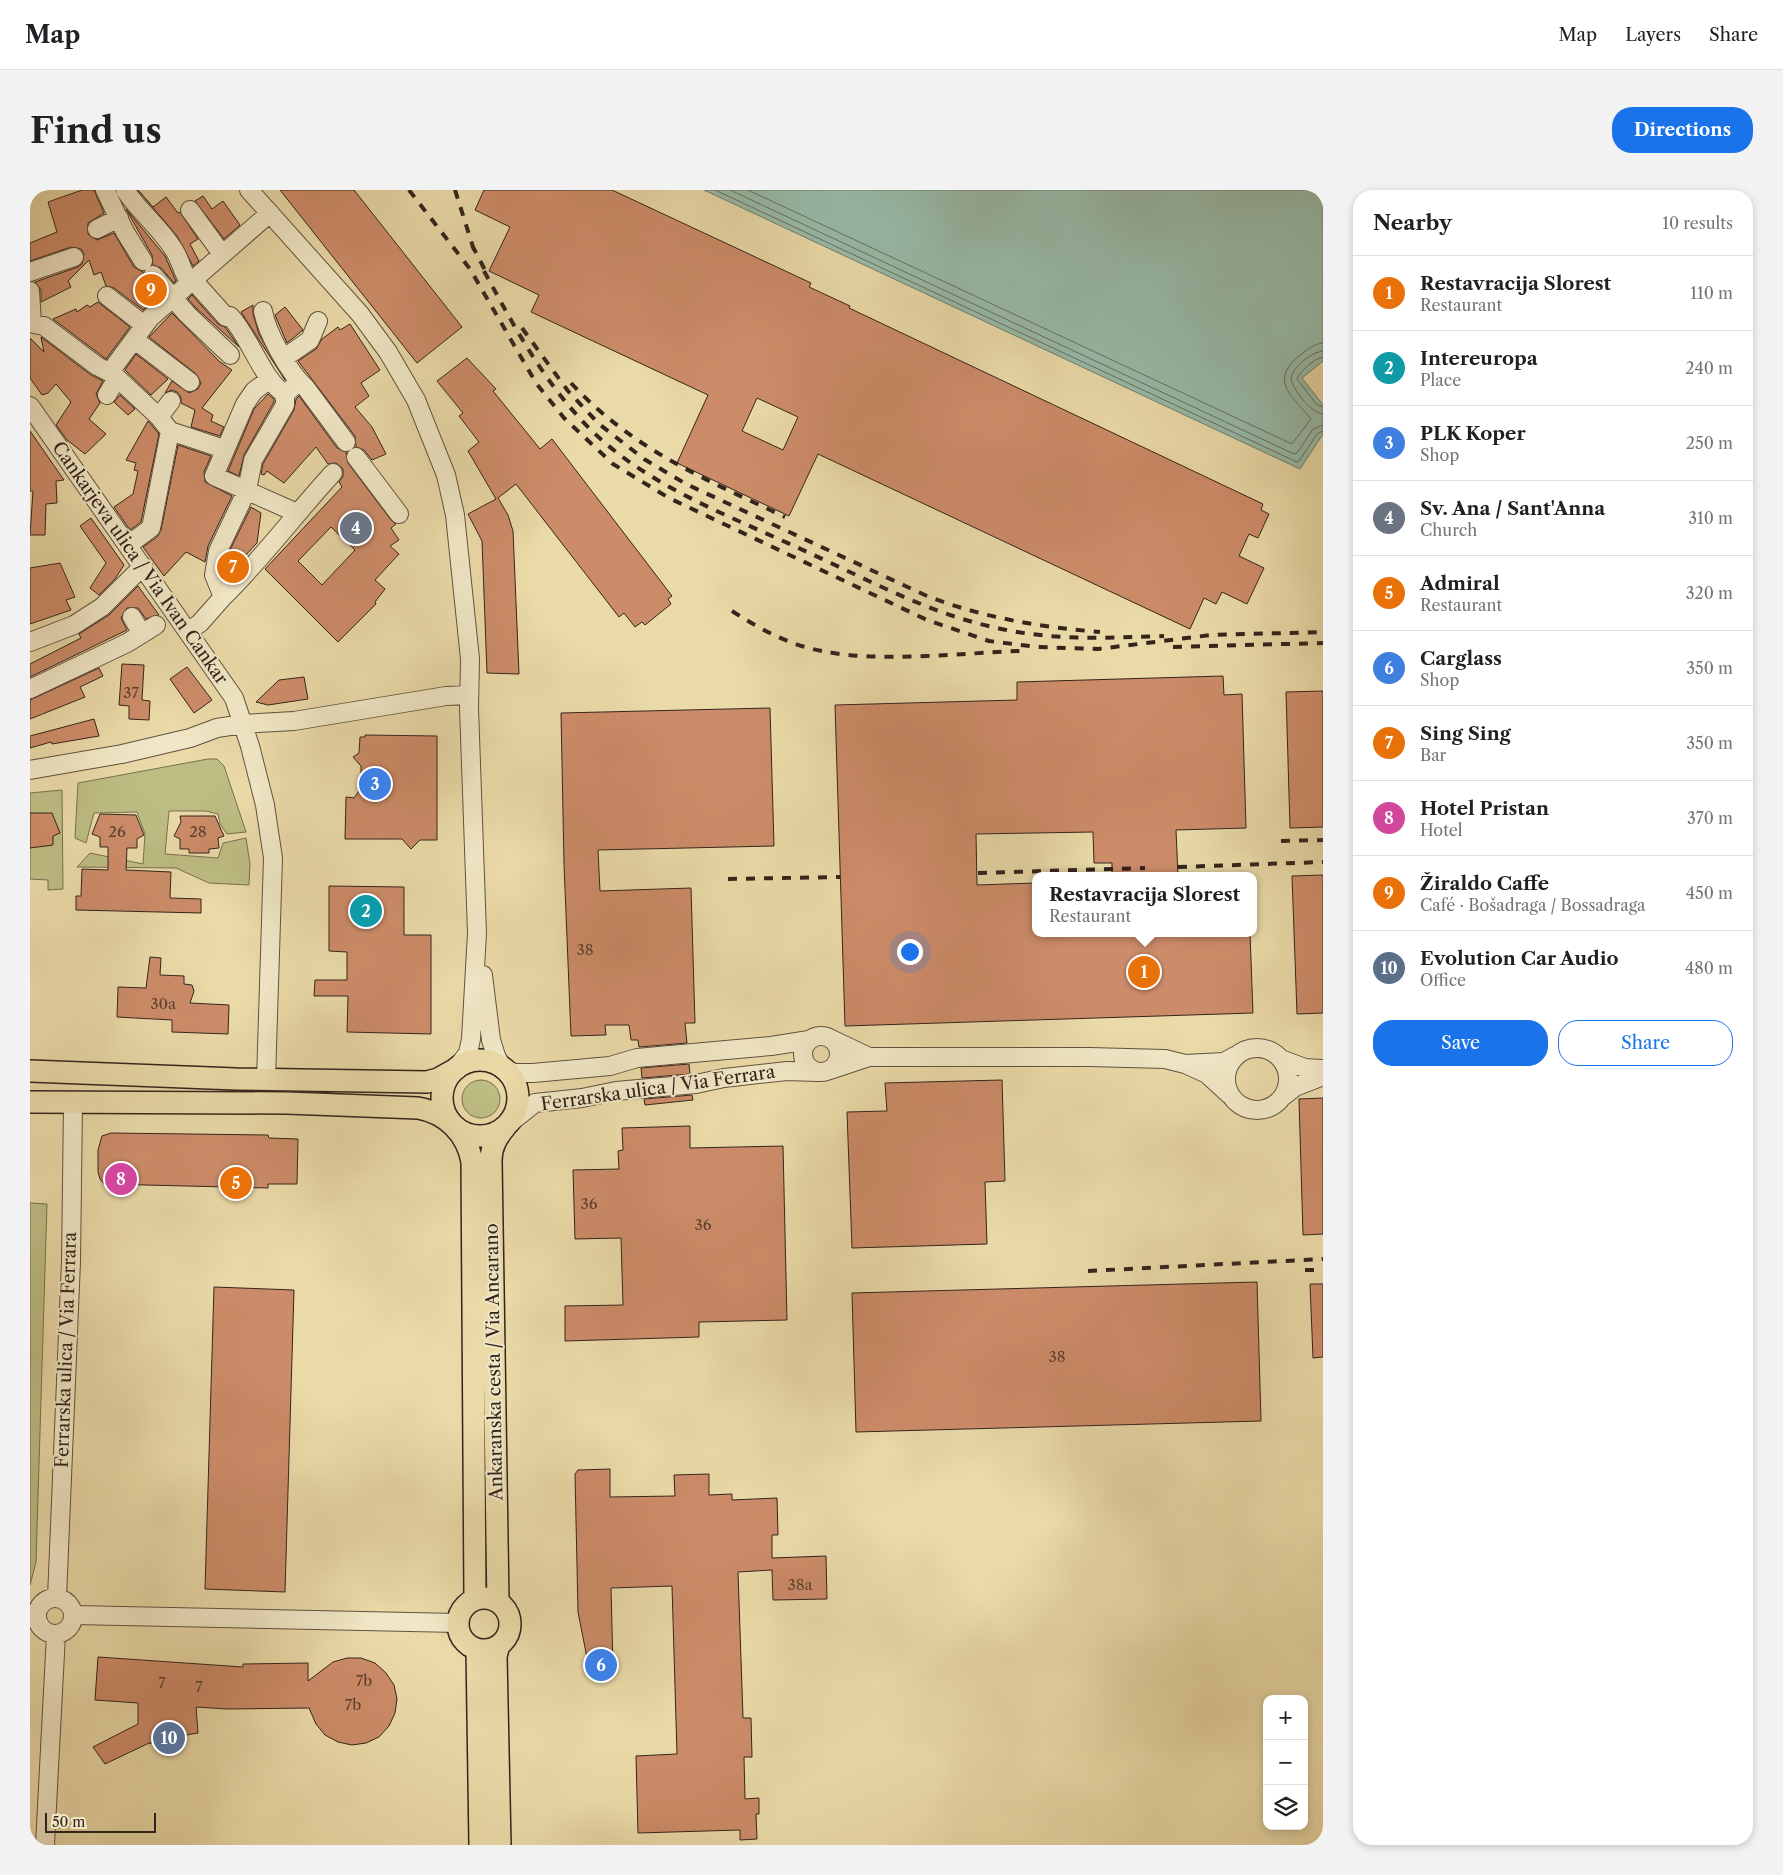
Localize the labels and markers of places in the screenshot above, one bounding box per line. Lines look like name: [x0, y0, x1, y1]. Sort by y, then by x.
pin: 9: [135, 271, 167, 309]
pin: 4: [340, 509, 372, 547]
pin: 7: [217, 548, 249, 586]
pin: 3: [359, 765, 391, 803]
pin: 2: [350, 892, 382, 930]
pin: 1: [1128, 953, 1160, 991]
pin: 8: [105, 1160, 137, 1198]
pin: 5: [220, 1164, 252, 1202]
pin: 6: [585, 1646, 617, 1684]
pin: 10: [153, 1719, 185, 1757]

